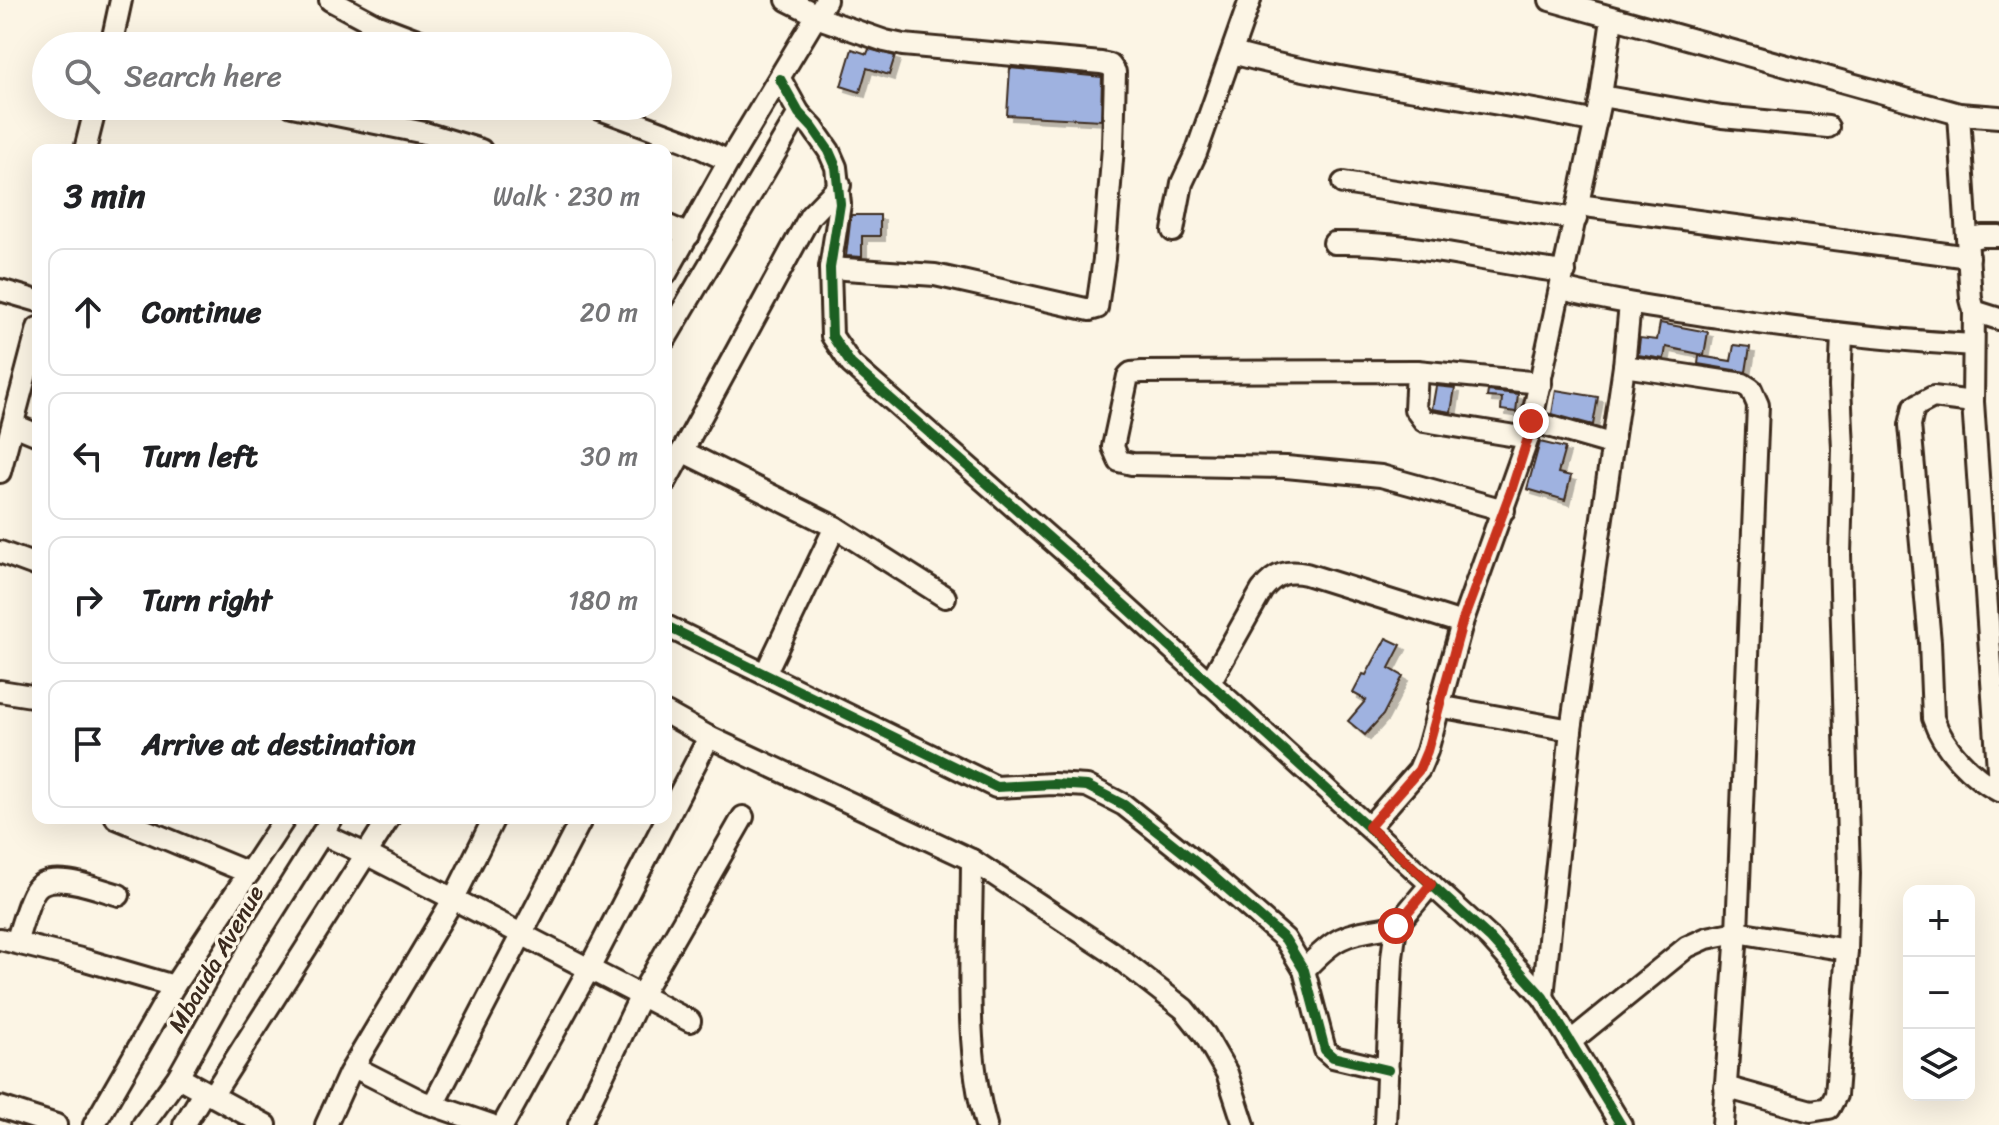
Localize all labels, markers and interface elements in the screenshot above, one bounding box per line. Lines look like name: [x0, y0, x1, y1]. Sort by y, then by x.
search box: [32, 32, 672, 120]
text: Search here: [124, 49, 282, 103]
icon: search: [60, 54, 104, 98]
text: 3 min: [64, 166, 145, 226]
text: Walk · 230 m: [493, 173, 640, 219]
text: Continue: [142, 285, 261, 339]
text: 20 m: [580, 289, 638, 335]
icon: ahead: [66, 290, 110, 334]
route end: [1513, 403, 1549, 439]
text: Turn left: [142, 429, 258, 483]
text: 30 m: [581, 433, 638, 479]
icon: left: [66, 434, 110, 478]
text: Turn right: [142, 573, 272, 627]
text: 180 m: [568, 577, 638, 623]
icon: right: [66, 578, 110, 622]
text: Arrive at destination: [142, 717, 416, 771]
icon: arrive: [66, 722, 110, 766]
street label: Mbauda Avenue: [157, 877, 276, 1041]
map controls: [1903, 885, 1975, 1101]
button: +: [1903, 885, 1975, 957]
route start: [1378, 908, 1414, 944]
button: −: [1903, 957, 1975, 1029]
button: layers: [1903, 1029, 1975, 1101]

